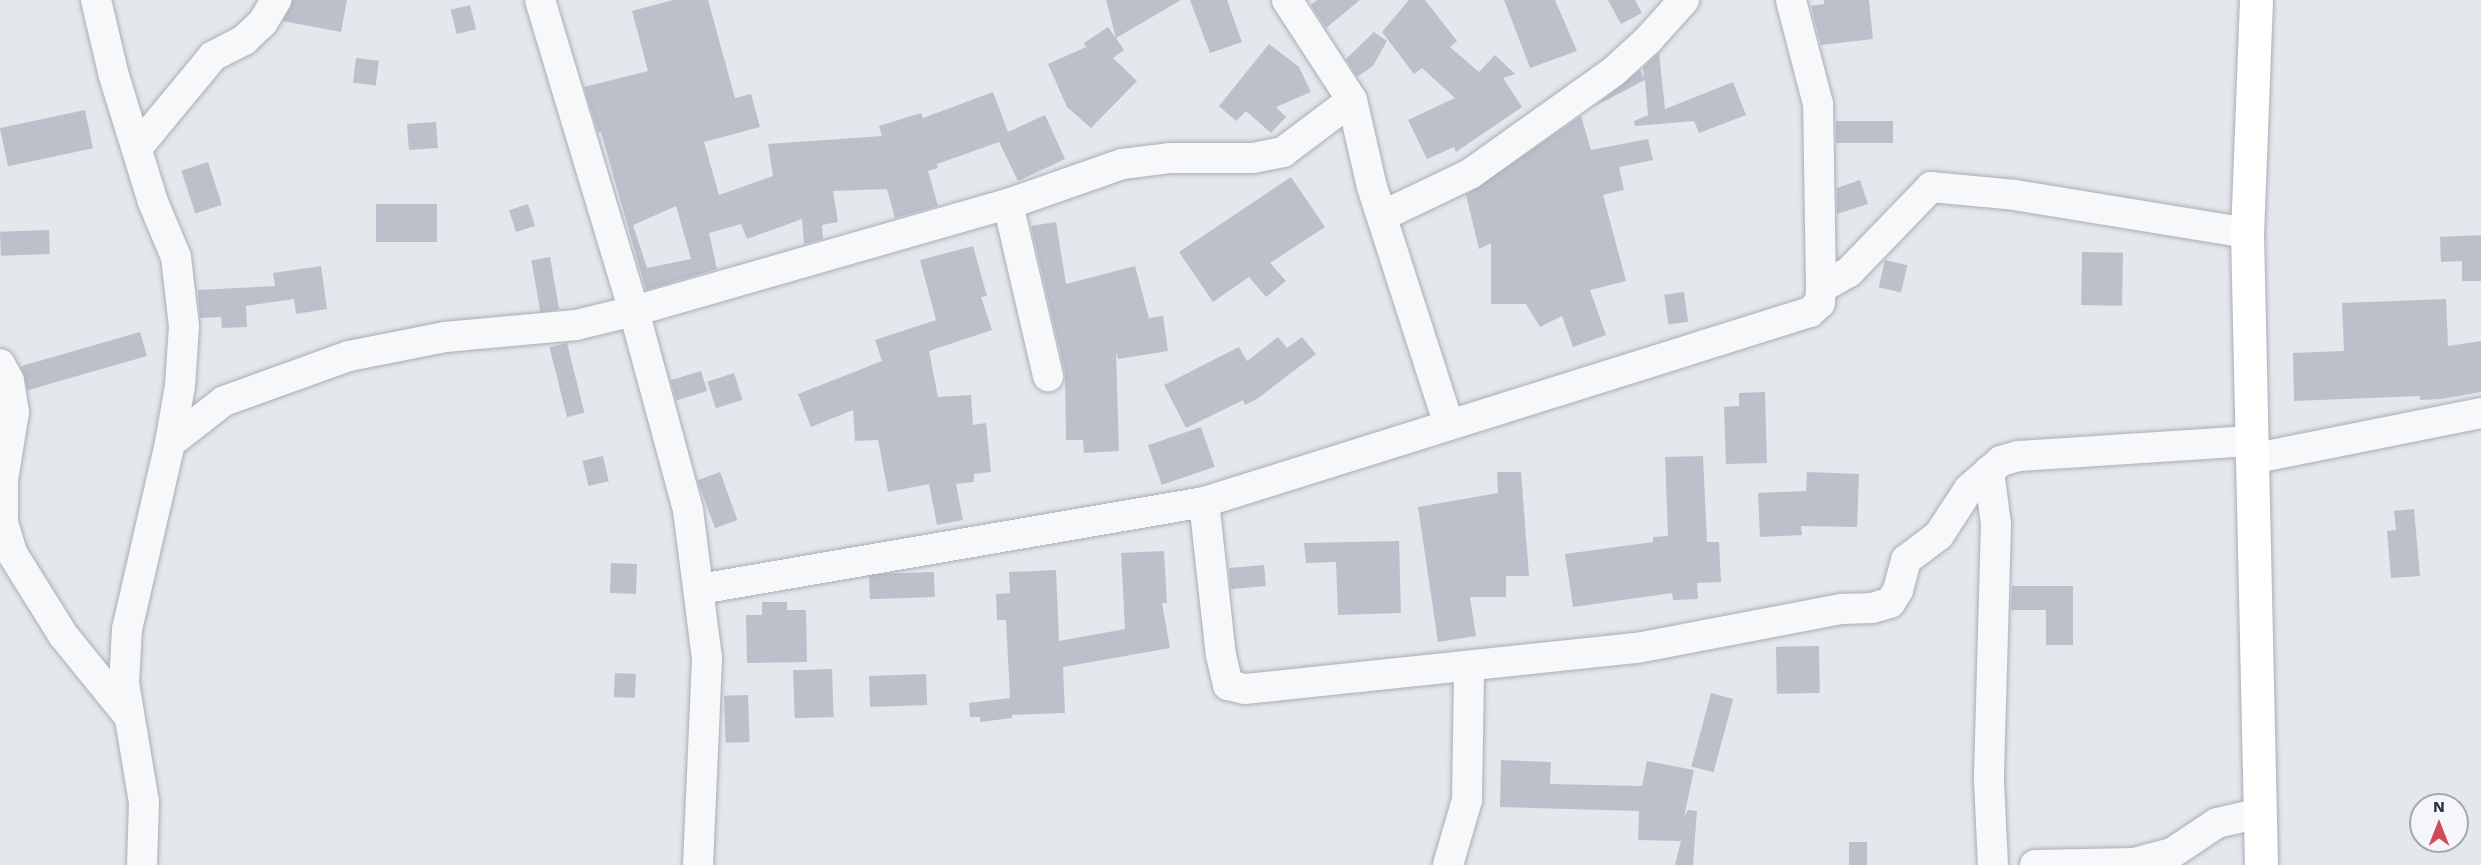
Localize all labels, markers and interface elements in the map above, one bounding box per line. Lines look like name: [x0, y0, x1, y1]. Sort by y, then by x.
north arrow: [2409, 793, 2469, 853]
text: N: [2433, 797, 2445, 816]

